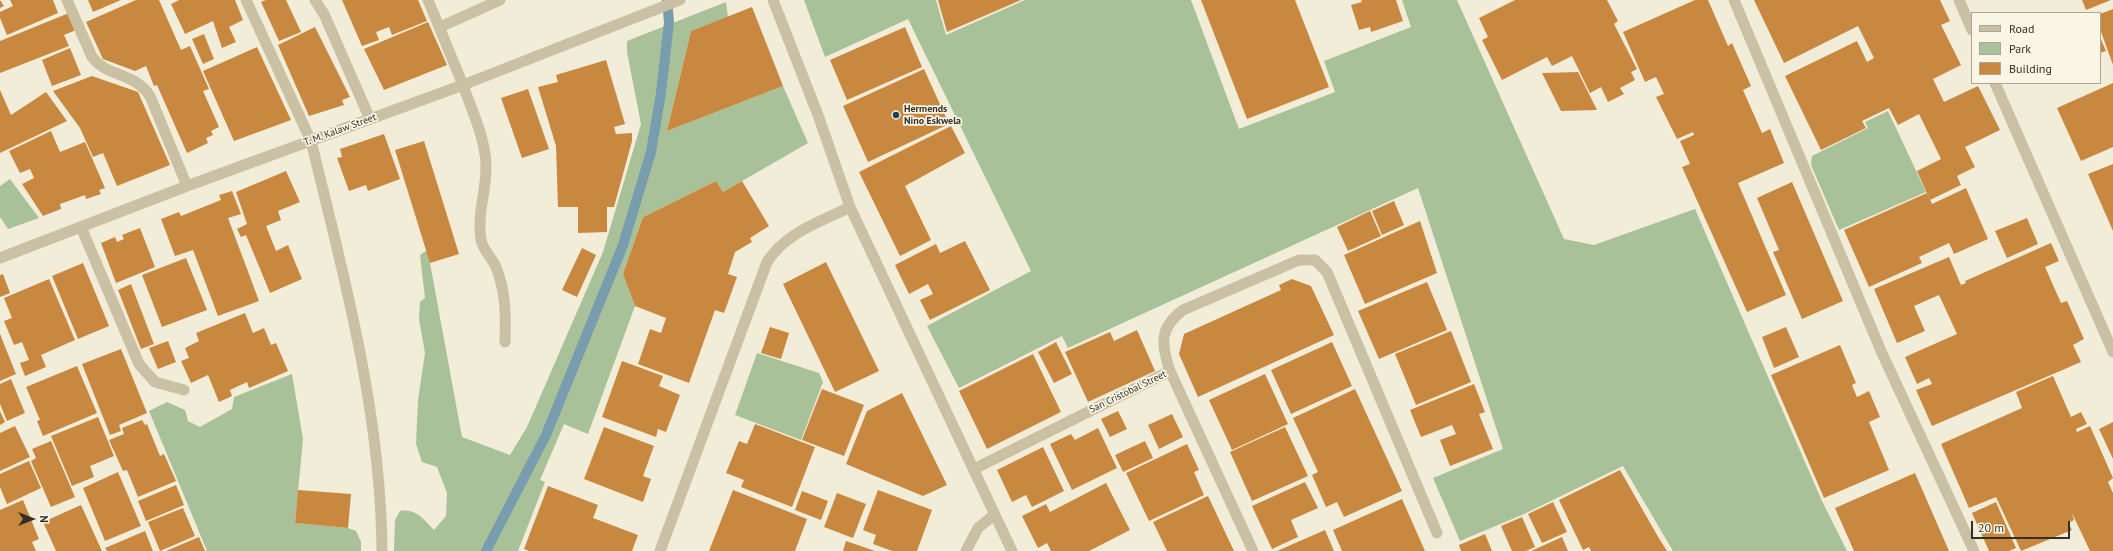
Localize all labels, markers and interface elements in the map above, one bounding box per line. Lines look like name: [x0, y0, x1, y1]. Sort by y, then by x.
legend: [1971, 12, 2101, 84]
text: Road: [2009, 21, 2034, 36]
text: Park: [2009, 41, 2031, 56]
text: Building: [2009, 61, 2052, 76]
place label: Hermends Nino Eskwela: [904, 103, 961, 126]
marker: Hermends Nino Eskwela: [891, 110, 901, 120]
street label: T. M. Kalaw Street: [302, 111, 378, 149]
street label: San Cristobal Street: [1087, 368, 1169, 416]
north arrow: [12, 499, 52, 539]
scale bar: [1973, 513, 2072, 539]
text: N: [37, 515, 51, 523]
text: 20 m: [1978, 520, 2004, 535]

